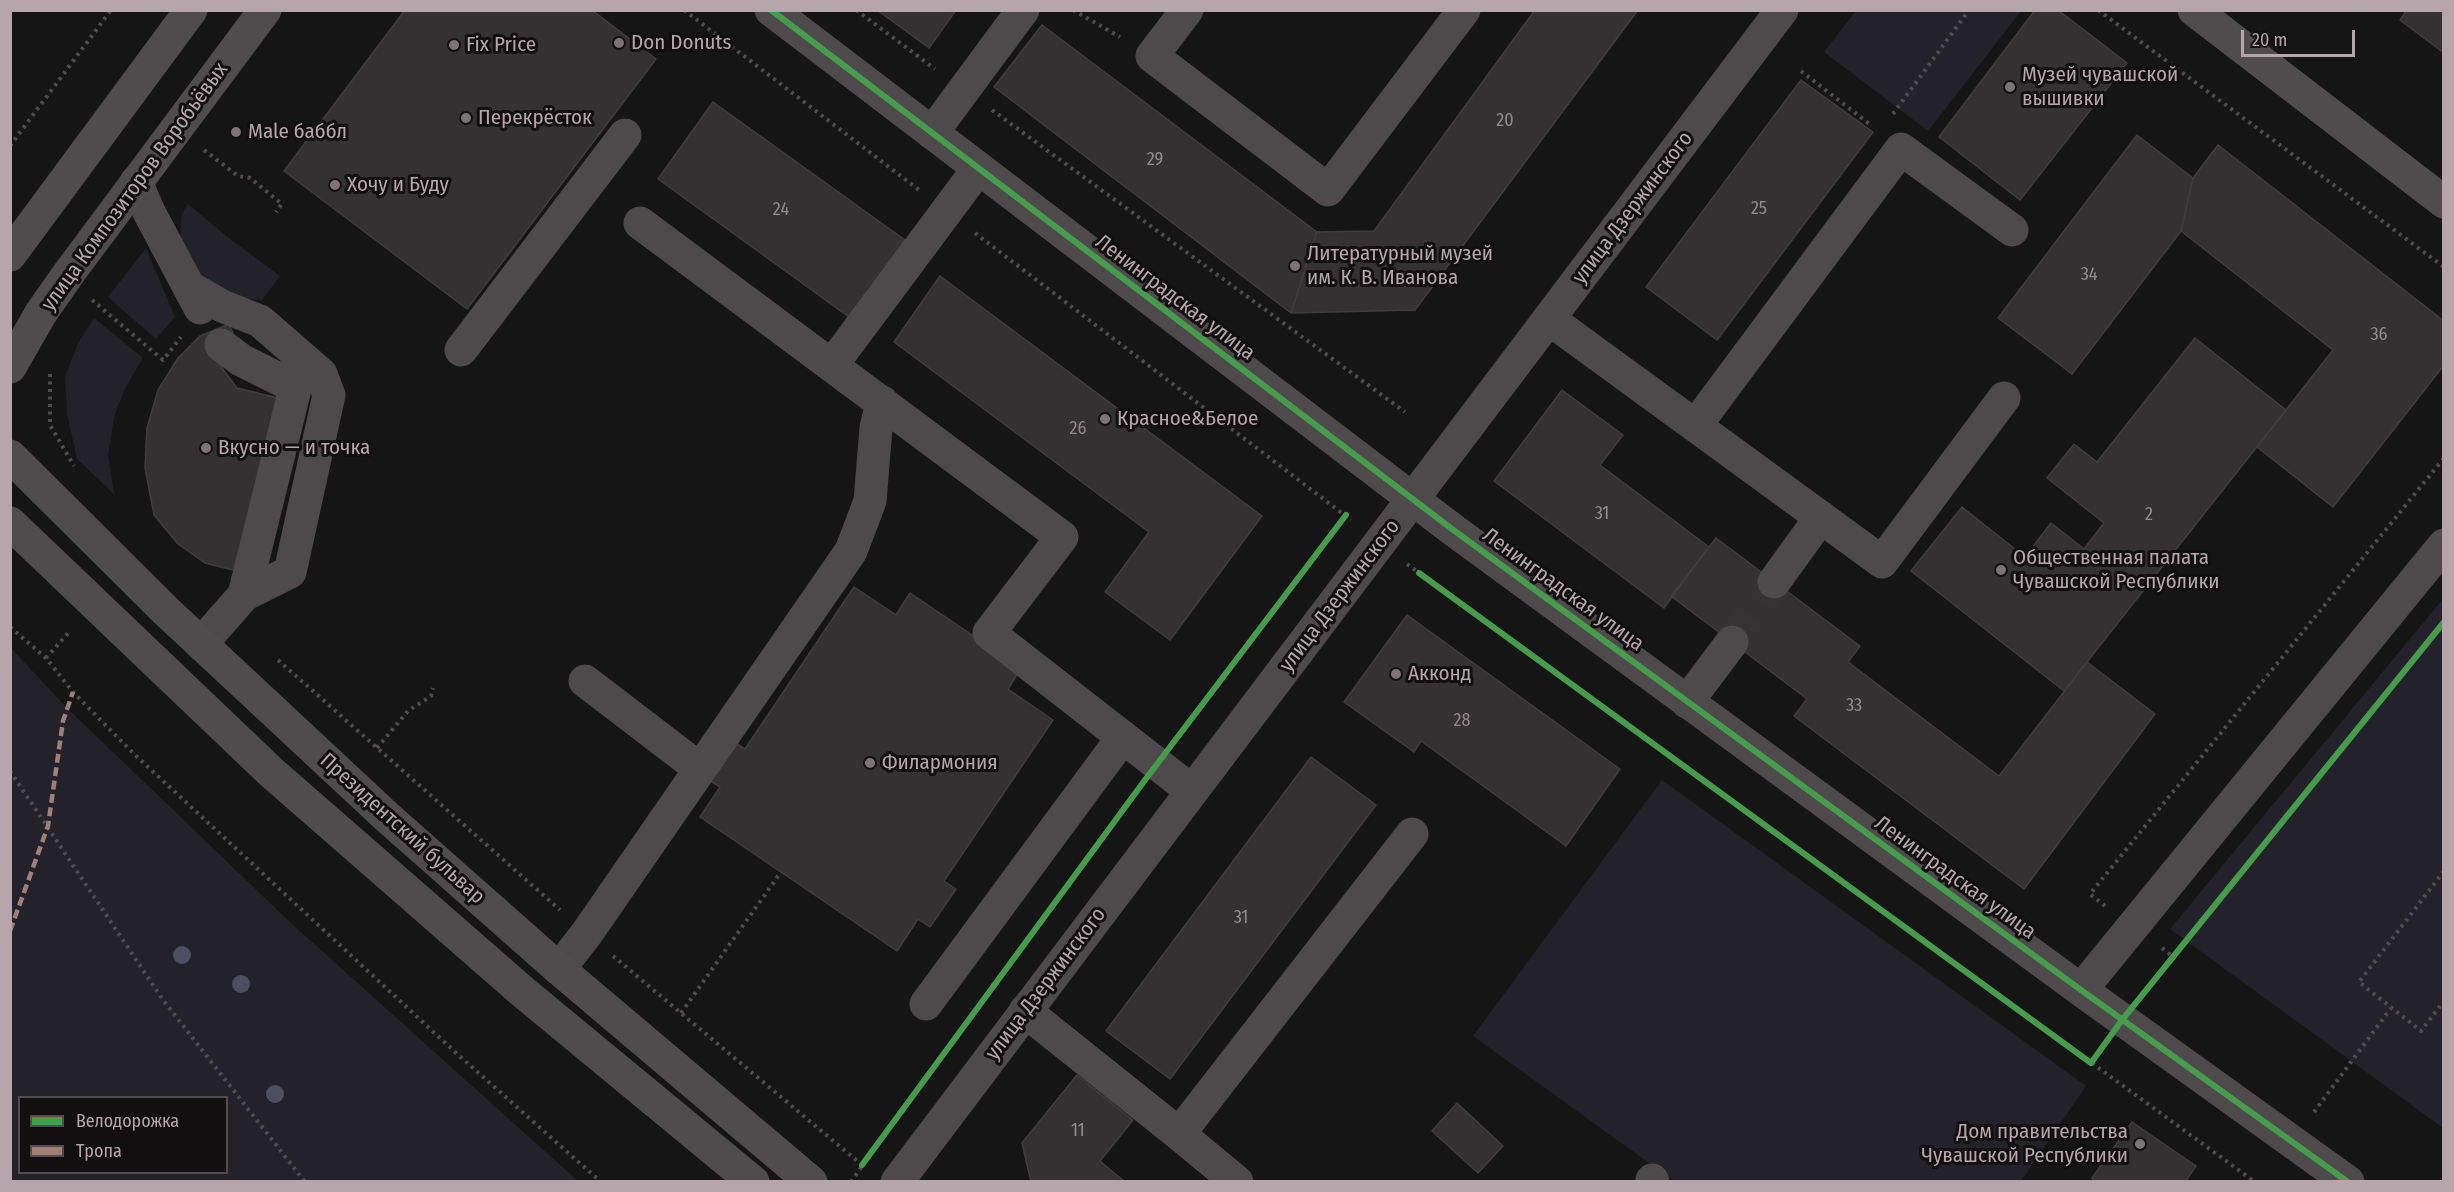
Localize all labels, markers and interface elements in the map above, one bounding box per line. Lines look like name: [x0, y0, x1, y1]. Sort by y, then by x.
scale bar: [2244, 18, 2358, 56]
text: 20 m: [2252, 29, 2287, 51]
place label: Don Donuts: [631, 30, 731, 56]
place label: Fix Price: [466, 32, 536, 58]
marker: Don Donuts: [612, 36, 626, 50]
marker: Fix Price: [447, 38, 461, 52]
street label: улица Композиторов Воробьёвых: [36, 58, 234, 316]
place label: Музей чувашской вышивки: [2022, 62, 2178, 112]
marker: Музей чувашской вышивки: [2003, 80, 2017, 94]
place label: Перекрёсток: [478, 105, 592, 131]
house number: 20: [1496, 110, 1514, 132]
marker: Перекрёсток: [459, 111, 473, 125]
place label: Male баббл: [248, 119, 347, 145]
marker: Male баббл: [229, 125, 243, 139]
street label: улица Дзержинского: [1568, 127, 1698, 289]
house number: 29: [1147, 149, 1163, 171]
place label: Хочу и Буду: [347, 172, 449, 198]
marker: Хочу и Буду: [328, 178, 342, 192]
house number: 25: [1751, 198, 1767, 220]
house number: 24: [773, 199, 789, 221]
street label: Ленинградская улица: [1090, 230, 1260, 366]
place label: Литературный музей им. К. В. Иванова: [1307, 241, 1493, 291]
marker: Литературный музей им. К. В. Иванова: [1288, 259, 1302, 273]
house number: 34: [2081, 264, 2097, 286]
house number: 36: [2370, 324, 2388, 346]
place label: Красное&Белое: [1117, 406, 1258, 432]
marker: Красное&Белое: [1098, 412, 1112, 426]
house number: 26: [1070, 418, 1086, 440]
place label: Вкусно — и точка: [218, 435, 370, 461]
marker: Вкусно — и точка: [199, 441, 213, 455]
house number: 31: [1595, 503, 1609, 525]
house number: 2: [2145, 504, 2153, 526]
street label: улица Дзержинского: [1275, 515, 1405, 677]
street label: Ленинградская улица: [1477, 523, 1649, 657]
place label: Общественная палата Чувашской Республики: [2013, 545, 2220, 595]
marker: Общественная палата Чувашской Республики: [1994, 563, 2008, 577]
place label: Акконд: [1408, 661, 1471, 687]
marker: Акконд: [1389, 667, 1403, 681]
house number: 33: [1846, 695, 1862, 717]
house number: 28: [1454, 710, 1470, 732]
street label: Президентский бульвар: [314, 748, 490, 910]
place label: Филармония: [882, 750, 998, 776]
marker: Филармония: [863, 756, 877, 770]
street label: Ленинградская улица: [1869, 811, 2041, 945]
street label: улица Дзержинского: [981, 903, 1111, 1065]
house number: 31: [1234, 907, 1248, 929]
legend: [18, 1096, 228, 1174]
text: Велодорожка: [76, 1110, 179, 1132]
place label: Дом правительства Чувашской Республики: [1921, 1119, 2128, 1169]
house number: 11: [1071, 1120, 1085, 1142]
marker: Дом правительства Чувашской Республики: [2133, 1137, 2147, 1151]
text: Тропа: [76, 1140, 122, 1162]

